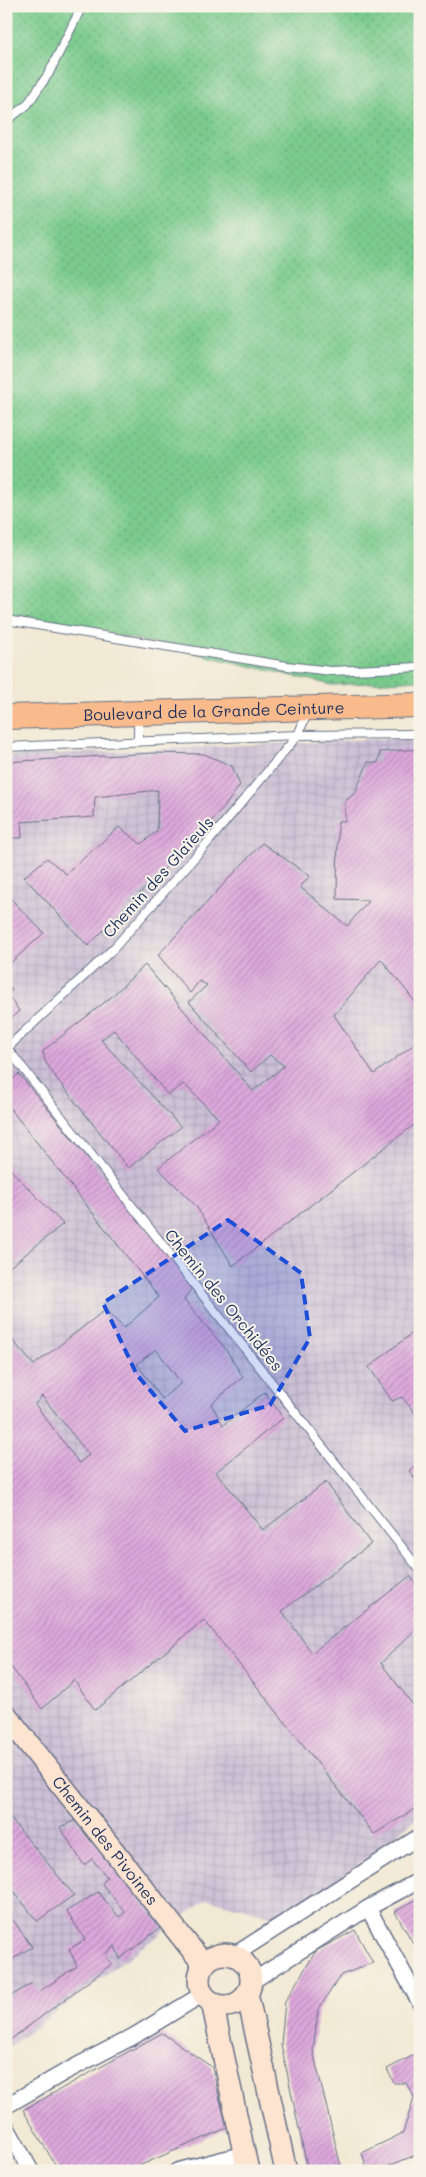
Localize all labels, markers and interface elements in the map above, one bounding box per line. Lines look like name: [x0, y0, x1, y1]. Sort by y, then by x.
street label: Boulevard de la Grande Ceinture: [83, 696, 345, 725]
street label: Chemin des Glaïeuls: [98, 812, 218, 942]
street label: Chemin des Orchidées: [161, 1224, 288, 1375]
street label: Chemin des Pivoines: [48, 1771, 163, 1909]

